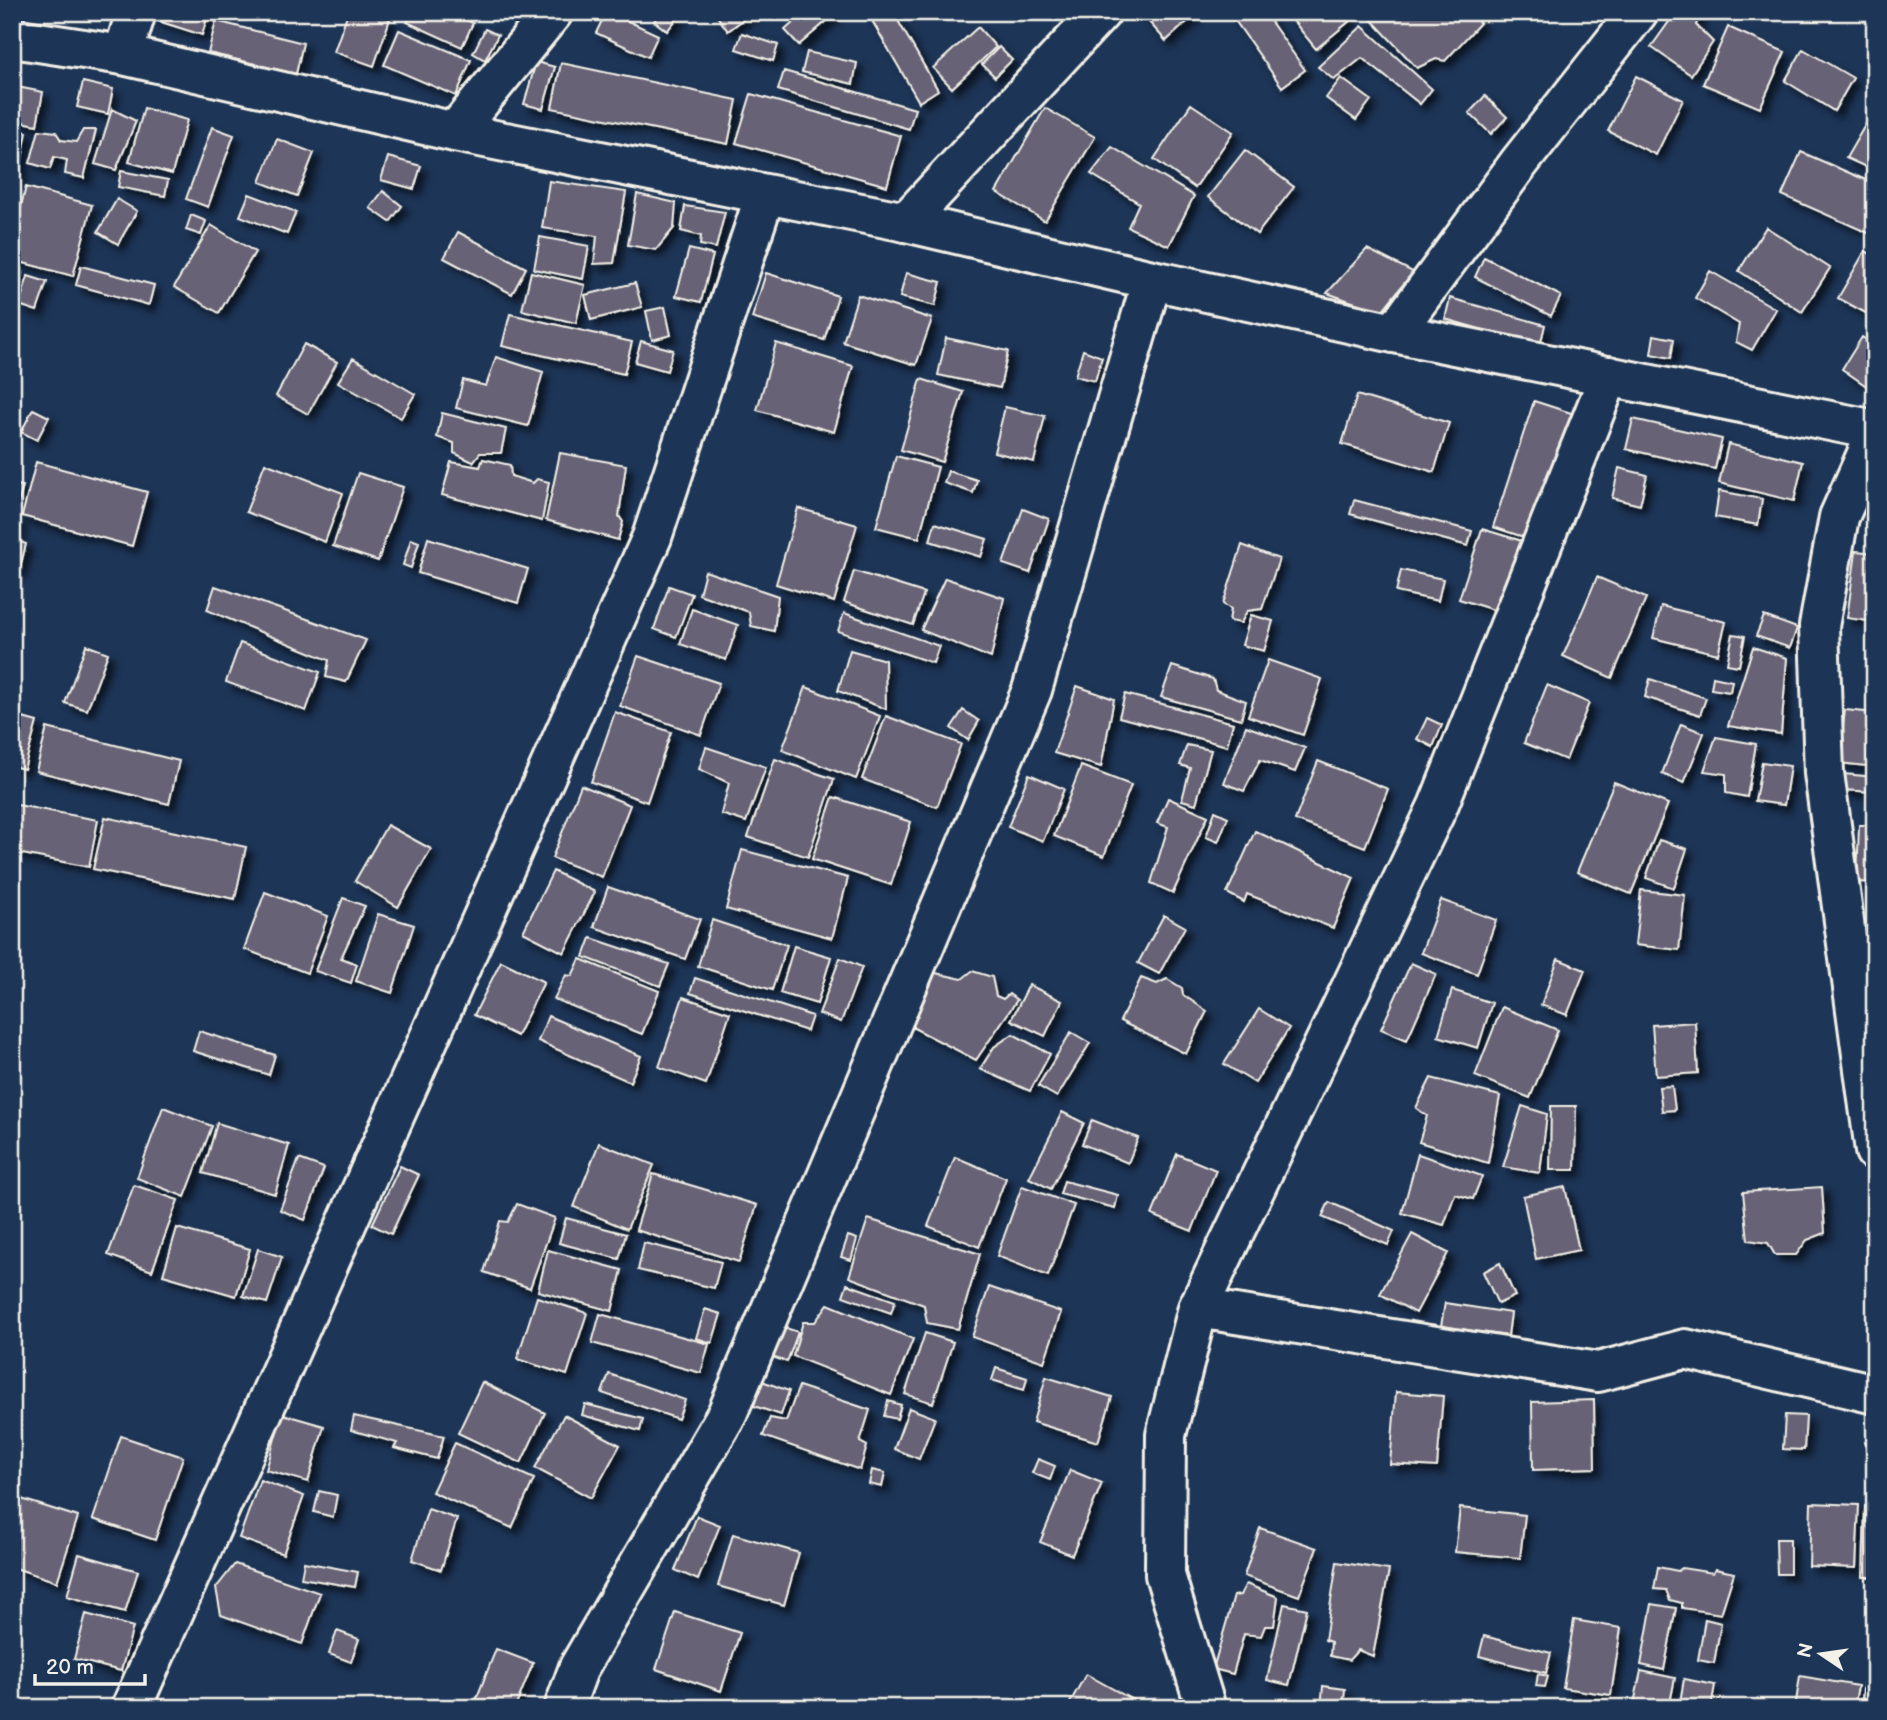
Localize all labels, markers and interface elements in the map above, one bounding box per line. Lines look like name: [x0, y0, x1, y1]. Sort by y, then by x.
north arrow: [1786, 1618, 1856, 1688]
text: N: [1793, 1641, 1819, 1660]
scale bar: [35, 1643, 145, 1687]
text: 20 m: [46, 1655, 94, 1680]

